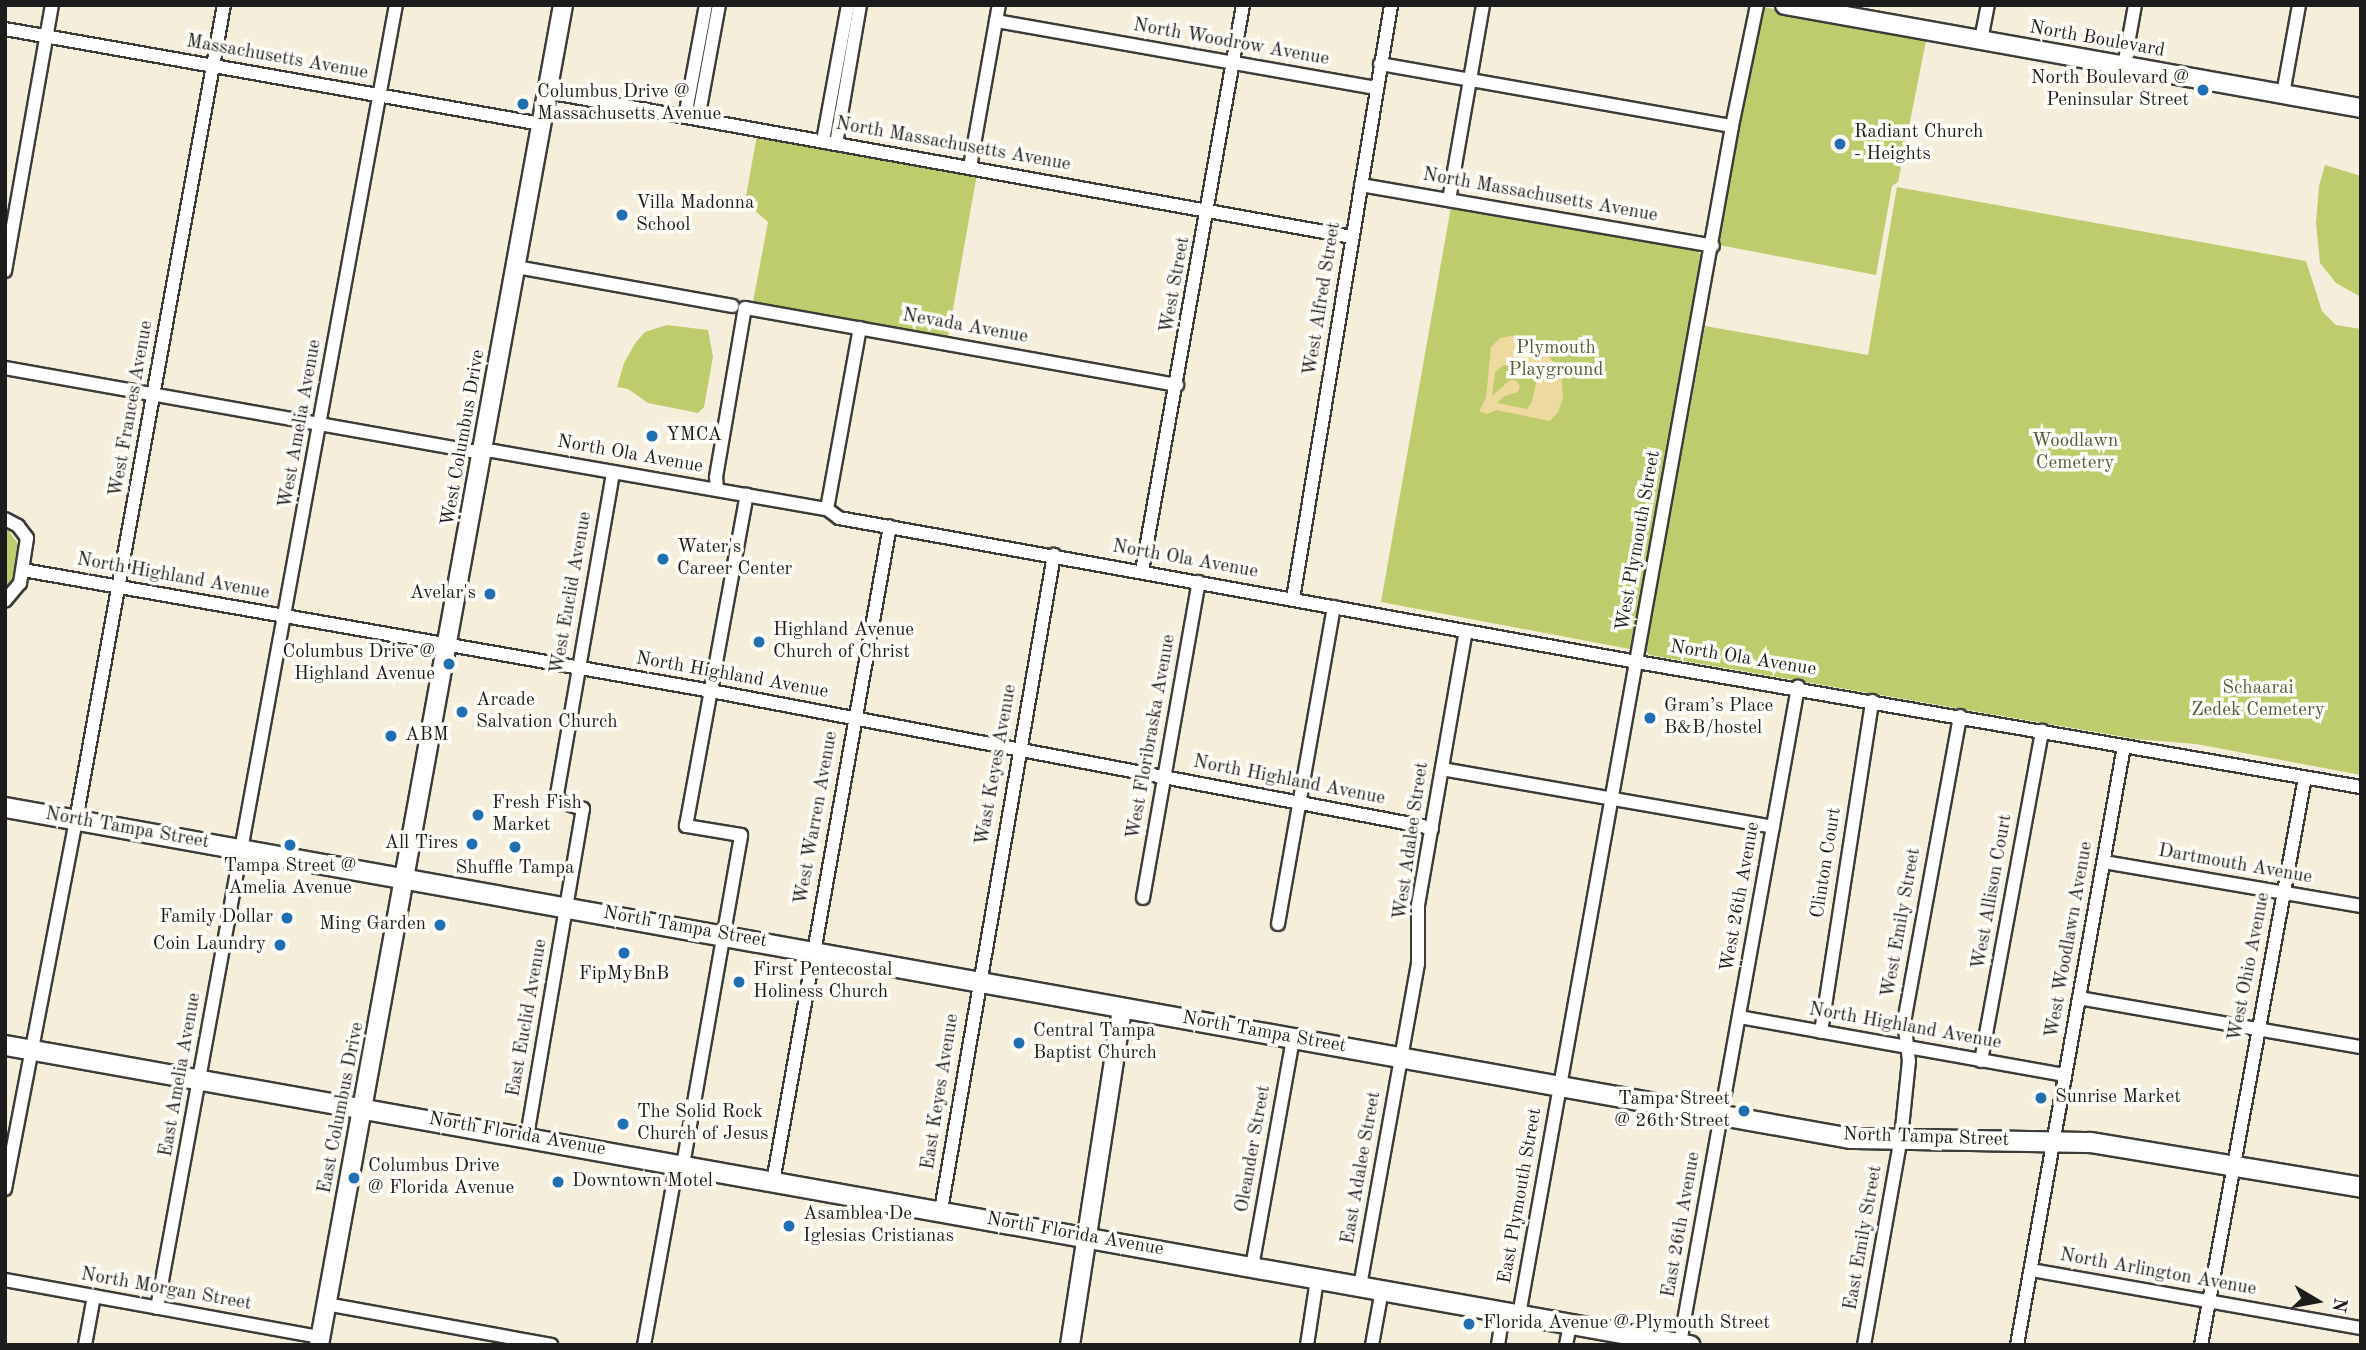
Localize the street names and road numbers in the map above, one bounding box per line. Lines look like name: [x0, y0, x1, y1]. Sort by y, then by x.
street label: North Woodrow Avenue: [1131, 15, 1331, 71]
street label: North Boulevard: [2027, 17, 2167, 63]
street label: Massachusetts Avenue: [184, 31, 370, 85]
street label: North Massachusetts Avenue: [834, 113, 1072, 177]
street label: North Massachusetts Avenue: [1421, 164, 1659, 228]
street label: West Alfred Street: [1300, 220, 1346, 378]
street label: West Street: [1156, 235, 1196, 335]
street label: Nevada Avenue: [900, 305, 1030, 349]
street label: West Frances Avenue: [105, 319, 159, 499]
street label: West Amelia Avenue: [275, 338, 327, 510]
street label: West Columbus Drive: [437, 348, 491, 528]
street label: North Ola Avenue: [555, 431, 705, 479]
street label: West Plymouth Street: [1612, 449, 1666, 633]
street label: West Euclid Avenue: [546, 510, 598, 676]
street label: North Ola Avenue: [1110, 536, 1260, 584]
street label: North Highland Avenue: [75, 549, 271, 605]
street label: West Floribraska Avenue: [1123, 633, 1181, 841]
street label: North Ola Avenue: [1668, 636, 1818, 682]
street label: North Highland Avenue: [634, 648, 830, 704]
street label: Wast Keyes Avenue: [972, 683, 1022, 847]
street label: West Warren Avenue: [791, 729, 843, 907]
street label: North Highland Avenue: [1191, 751, 1387, 811]
street label: West Adalee Street: [1390, 760, 1434, 922]
street label: North Tampa Street: [43, 803, 211, 855]
street label: Clinton Court: [1807, 806, 1847, 920]
street label: West Allison Court: [1968, 813, 2018, 971]
street label: West 26th Avenue: [1717, 820, 1765, 974]
street label: West Woodlawn Avenue: [2041, 840, 2099, 1040]
street label: Dartmouth Avenue: [2156, 840, 2314, 890]
street label: West Emily Street: [1878, 846, 1926, 1000]
street label: West Ohio Avenue: [2224, 891, 2276, 1043]
street label: North Tampa Street: [601, 902, 769, 954]
street label: East Euclid Avenue: [503, 937, 553, 1099]
street label: East Amelia Avenue: [155, 991, 207, 1159]
street label: North Highland Avenue: [1807, 999, 2003, 1055]
street label: North Tampa Street: [1180, 1007, 1348, 1059]
street label: East Keyes Avenue: [917, 1012, 965, 1172]
street label: East Columbus Drive: [314, 1020, 370, 1196]
street label: Oleander Street: [1232, 1084, 1276, 1214]
street label: East Adalee Street: [1337, 1090, 1387, 1246]
street label: East Plymouth Street: [1494, 1106, 1548, 1286]
street label: North Florida Avenue: [427, 1108, 607, 1162]
street label: North Tampa Street: [1843, 1124, 2009, 1152]
street label: East 26th Avenue: [1658, 1150, 1706, 1300]
street label: East Emily Street: [1840, 1164, 1888, 1312]
street label: North Florida Avenue: [985, 1208, 1165, 1262]
street label: North Arlington Avenue: [2058, 1244, 2258, 1302]
street label: North Morgan Street: [79, 1264, 253, 1316]

